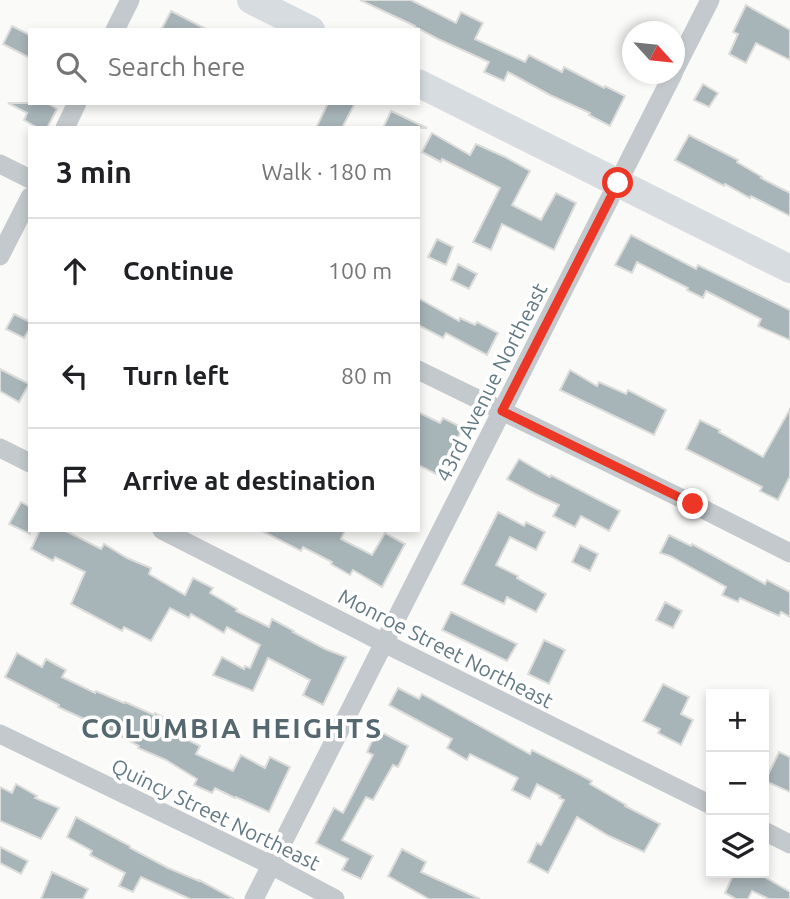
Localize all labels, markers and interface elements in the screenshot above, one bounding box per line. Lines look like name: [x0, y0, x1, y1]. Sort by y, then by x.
north arrow: [622, 21, 685, 84]
search box: [28, 28, 420, 105]
icon: search: [52, 48, 90, 86]
text: Search here: [108, 52, 245, 81]
text: 3 min: [56, 155, 132, 189]
text: Walk · 180 m: [261, 159, 392, 184]
route start: [602, 167, 633, 198]
icon: ahead: [56, 252, 94, 290]
text: Continue: [123, 256, 234, 285]
text: 100 m: [328, 258, 392, 283]
street label: 43rd Avenue Northeast: [430, 279, 552, 485]
icon: left: [56, 357, 94, 395]
text: Turn left: [123, 361, 229, 390]
text: 80 m: [341, 363, 392, 388]
icon: arrive: [56, 462, 94, 500]
text: Arrive at destination: [123, 466, 376, 495]
route end: [677, 488, 708, 519]
street label: Monroe Street Northeast: [335, 583, 557, 713]
map controls: [706, 689, 769, 878]
button: +: [706, 689, 769, 752]
district label: COLUMBIA HEIGHTS: [81, 712, 383, 743]
button: −: [706, 752, 769, 815]
street label: Quincy Street Northeast: [108, 753, 324, 875]
button: layers: [706, 815, 769, 878]

